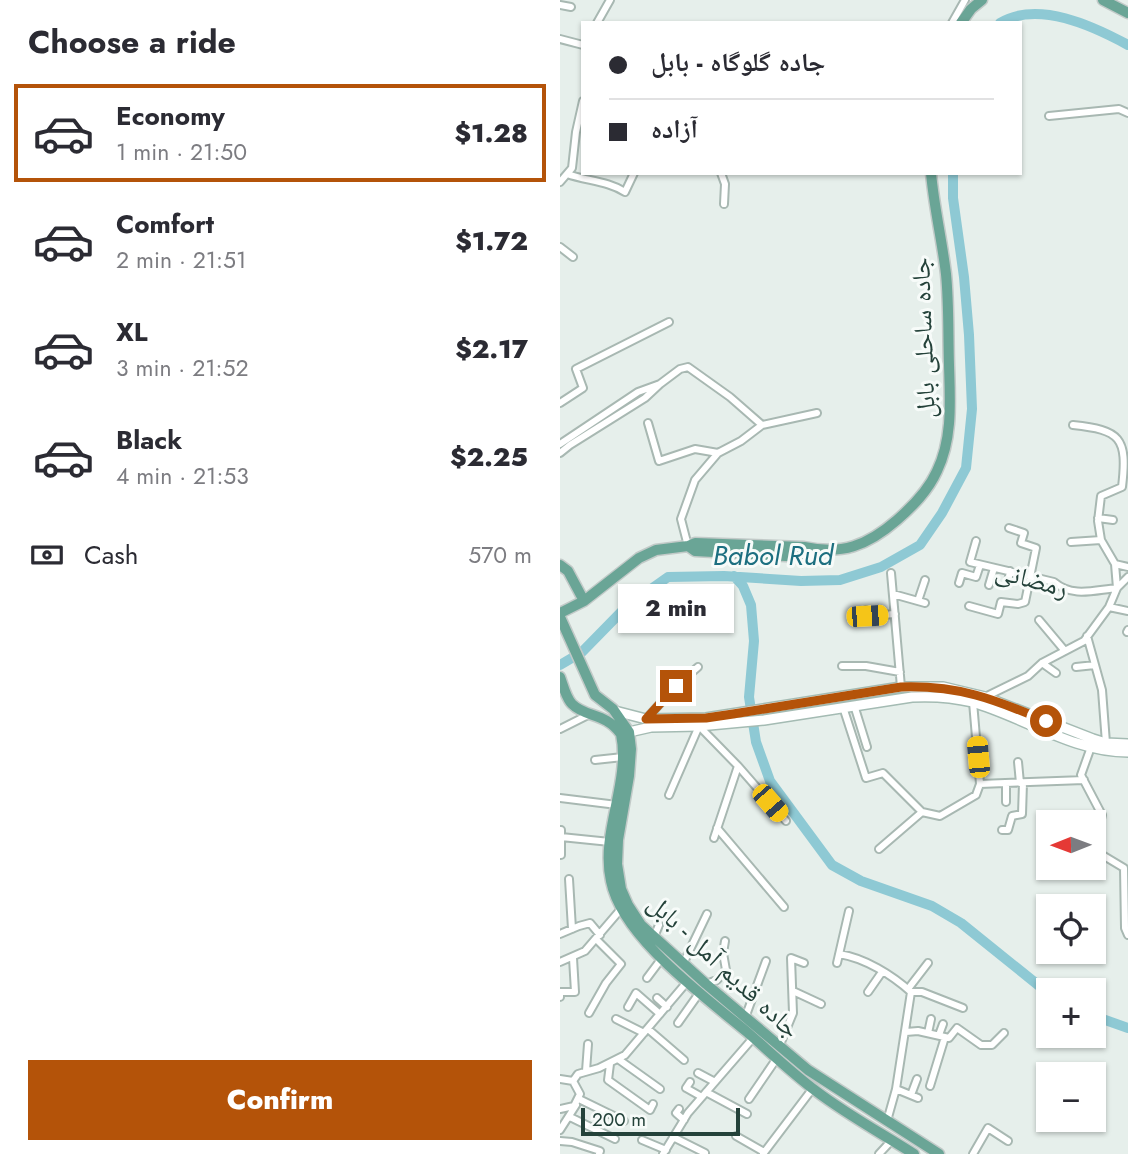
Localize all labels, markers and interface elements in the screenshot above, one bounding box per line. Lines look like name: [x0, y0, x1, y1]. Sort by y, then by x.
text: Choose a ride: [28, 19, 236, 65]
text: جاده گلوگاه - بابل: [651, 43, 825, 81]
text: Economy: [116, 97, 225, 135]
icon: car: [32, 102, 95, 165]
text: آزاده: [651, 110, 698, 148]
text: $1.28: [455, 114, 528, 152]
text: 1 min · 21:50: [116, 135, 247, 169]
text: Comfort: [116, 205, 214, 243]
icon: car: [32, 210, 95, 273]
text: $1.72: [455, 222, 528, 260]
text: 2 min · 21:51: [116, 243, 246, 277]
street label: جاده ساحلی بابل: [901, 257, 945, 419]
text: XL: [116, 313, 148, 351]
icon: car: [32, 318, 95, 381]
text: $2.17: [455, 330, 528, 368]
text: 3 min · 21:52: [116, 351, 249, 385]
text: Black: [116, 421, 182, 459]
icon: car: [32, 426, 95, 489]
text: $2.25: [450, 438, 528, 476]
text: 4 min · 21:53: [116, 459, 249, 493]
water label: Babol Rud: [713, 535, 835, 576]
icon: cash: [28, 536, 66, 574]
text: Cash: [84, 536, 138, 574]
text: 570 m: [468, 538, 532, 572]
street label: رمضانی: [991, 551, 1073, 607]
callout: 2 min: [618, 584, 734, 634]
text: 2 min: [645, 591, 707, 625]
car: [846, 604, 889, 628]
route end: [660, 670, 692, 702]
route start: [1030, 705, 1062, 737]
car: [966, 735, 991, 779]
car: [749, 780, 792, 826]
north arrow: [1036, 810, 1106, 880]
map controls: [1036, 810, 1106, 1132]
street label: جاده قدیم آمل - بابل: [639, 885, 809, 1047]
button: locate: [1036, 894, 1106, 964]
button: +: [1036, 978, 1106, 1048]
button: Confirm: [28, 1060, 532, 1140]
button: −: [1036, 1062, 1106, 1132]
scale bar: [581, 1105, 740, 1137]
text: 200 m: [592, 1106, 646, 1133]

